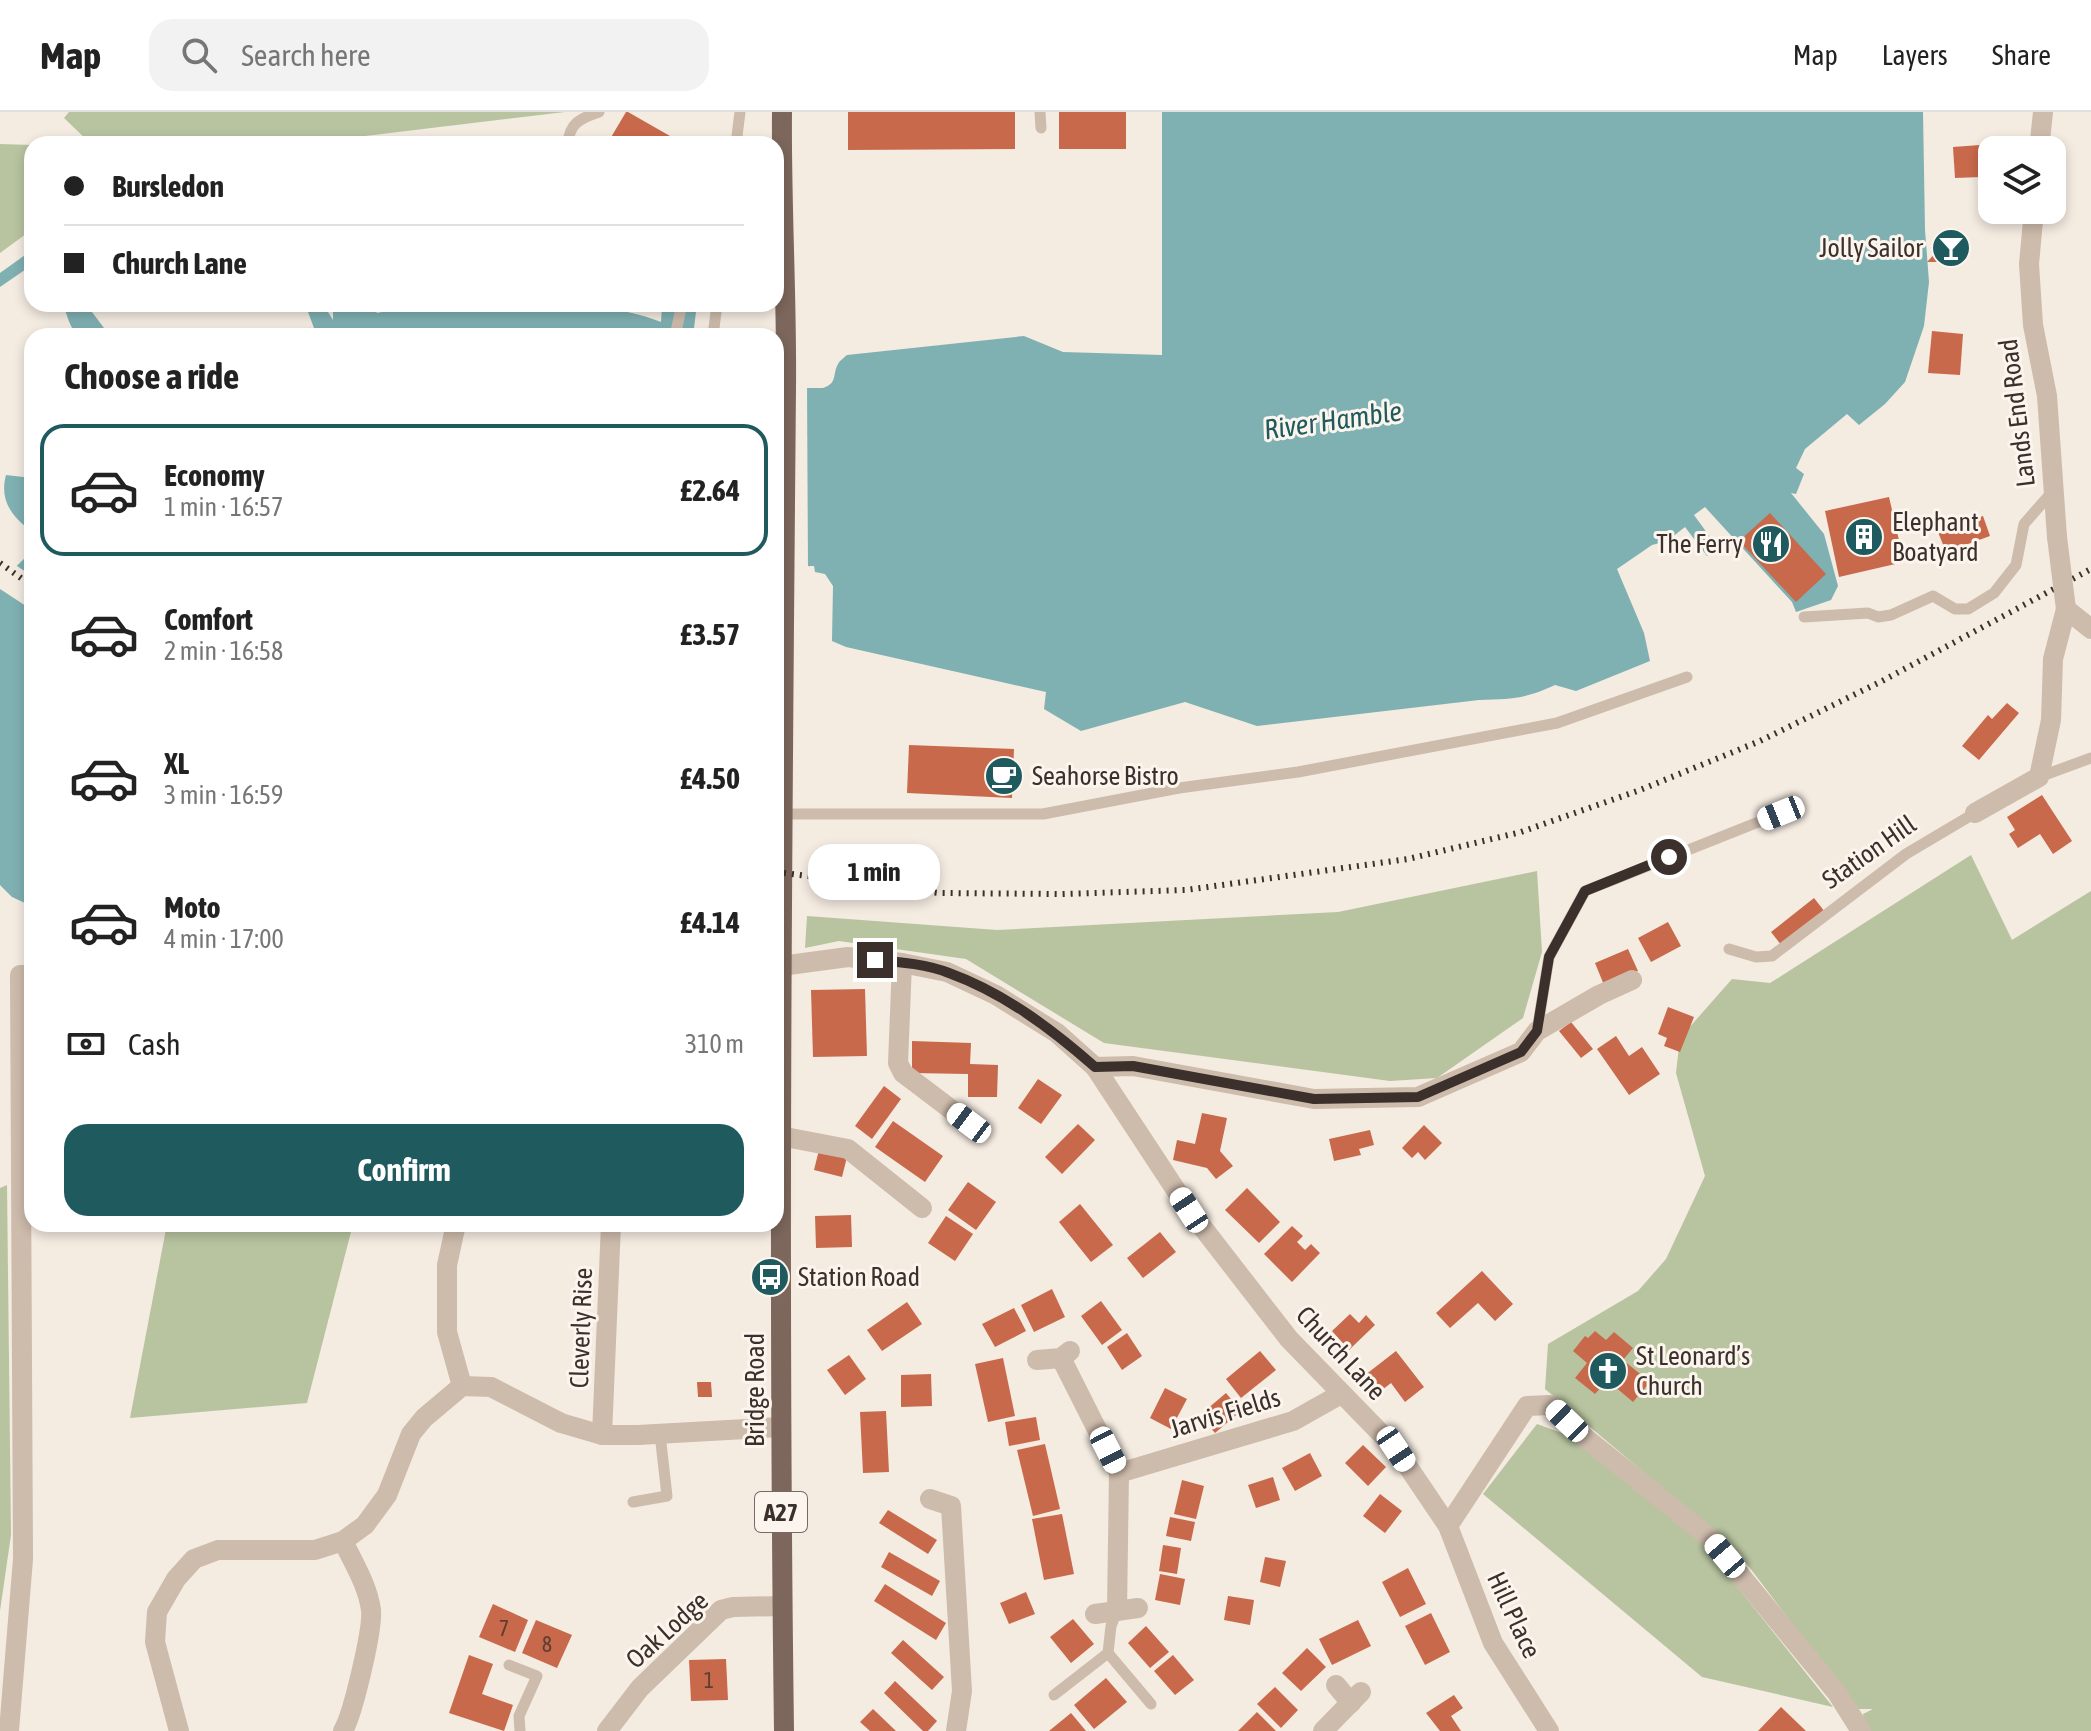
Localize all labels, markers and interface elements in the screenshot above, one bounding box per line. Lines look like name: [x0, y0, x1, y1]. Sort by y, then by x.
search box: [149, 19, 709, 91]
icon: search: [177, 33, 221, 77]
text: Map: [40, 34, 101, 77]
text: Search here: [241, 38, 371, 72]
text: Map: [1793, 39, 1838, 71]
text: Layers: [1882, 39, 1948, 71]
text: Share: [1992, 39, 2051, 71]
map controls: [1978, 136, 2066, 224]
button: layers: [1978, 136, 2066, 224]
text: Bursledon: [112, 169, 224, 203]
bar icon: Jolly Sailor: [1930, 227, 1972, 269]
place label: Jolly Sailor: [1819, 233, 1923, 263]
text: Church Lane: [112, 246, 247, 280]
street label: Lands End Road: [1993, 337, 2041, 489]
text: Choose a ride: [64, 355, 239, 397]
water label: River Hamble: [1262, 394, 1404, 446]
icon: car: [68, 454, 140, 526]
text: Economy: [164, 458, 265, 492]
text: £2.64: [680, 473, 740, 507]
text: 1 min · 16:57: [164, 492, 283, 522]
place label: Elephant Boatyard: [1892, 507, 1979, 567]
building icon: Elephant Boatyard: [1843, 516, 1885, 558]
restaurant icon: The Ferry: [1750, 523, 1792, 565]
place label: The Ferry: [1656, 529, 1743, 559]
icon: car: [68, 598, 140, 670]
text: Comfort: [164, 602, 253, 636]
text: £3.57: [680, 617, 740, 651]
text: 2 min · 16:58: [164, 636, 283, 666]
icon: car: [68, 742, 140, 814]
text: XL: [164, 746, 189, 780]
cafe icon: Seahorse Bistro: [983, 755, 1025, 797]
text: £4.50: [680, 761, 740, 795]
place label: Seahorse Bistro: [1032, 761, 1179, 791]
text: 3 min · 16:59: [164, 780, 283, 810]
car: [1754, 793, 1808, 833]
street label: Station Hill: [1816, 809, 1922, 895]
route start: [1651, 839, 1687, 875]
callout: 1 min: [809, 844, 941, 900]
text: 1 min: [847, 857, 901, 887]
icon: car: [68, 886, 140, 958]
text: Moto: [164, 890, 221, 924]
text: £4.14: [680, 905, 740, 939]
text: 4 min · 17:00: [164, 924, 284, 954]
route end: [857, 942, 893, 978]
icon: cash: [64, 1022, 108, 1066]
text: Cash: [128, 1027, 181, 1061]
text: 310 m: [685, 1029, 744, 1059]
car: [943, 1099, 995, 1147]
button: Confirm: [64, 1124, 744, 1216]
car: [1166, 1183, 1212, 1237]
bus stop icon: Station Road: [749, 1256, 791, 1298]
place label: Station Road: [798, 1262, 920, 1292]
street label: Cleverly Rise: [564, 1267, 598, 1389]
street label: Church Lane: [1290, 1300, 1392, 1406]
street label: Bridge Road: [740, 1333, 770, 1447]
place label: St Leonard’s Church: [1636, 1341, 1750, 1401]
church icon: St Leonard’s Church: [1587, 1350, 1629, 1392]
street label: Jarvis Fields: [1166, 1382, 1284, 1444]
car: [1541, 1396, 1593, 1446]
car: [1373, 1422, 1419, 1476]
car: [1086, 1423, 1130, 1477]
road number: A27: [755, 1492, 807, 1532]
car: [1700, 1530, 1750, 1582]
street label: Hill Place: [1481, 1567, 1547, 1663]
street label: Oak Lodge: [620, 1586, 714, 1674]
house number: 7: [499, 1615, 509, 1641]
house number: 8: [542, 1631, 552, 1657]
house number: 1: [704, 1667, 714, 1693]

